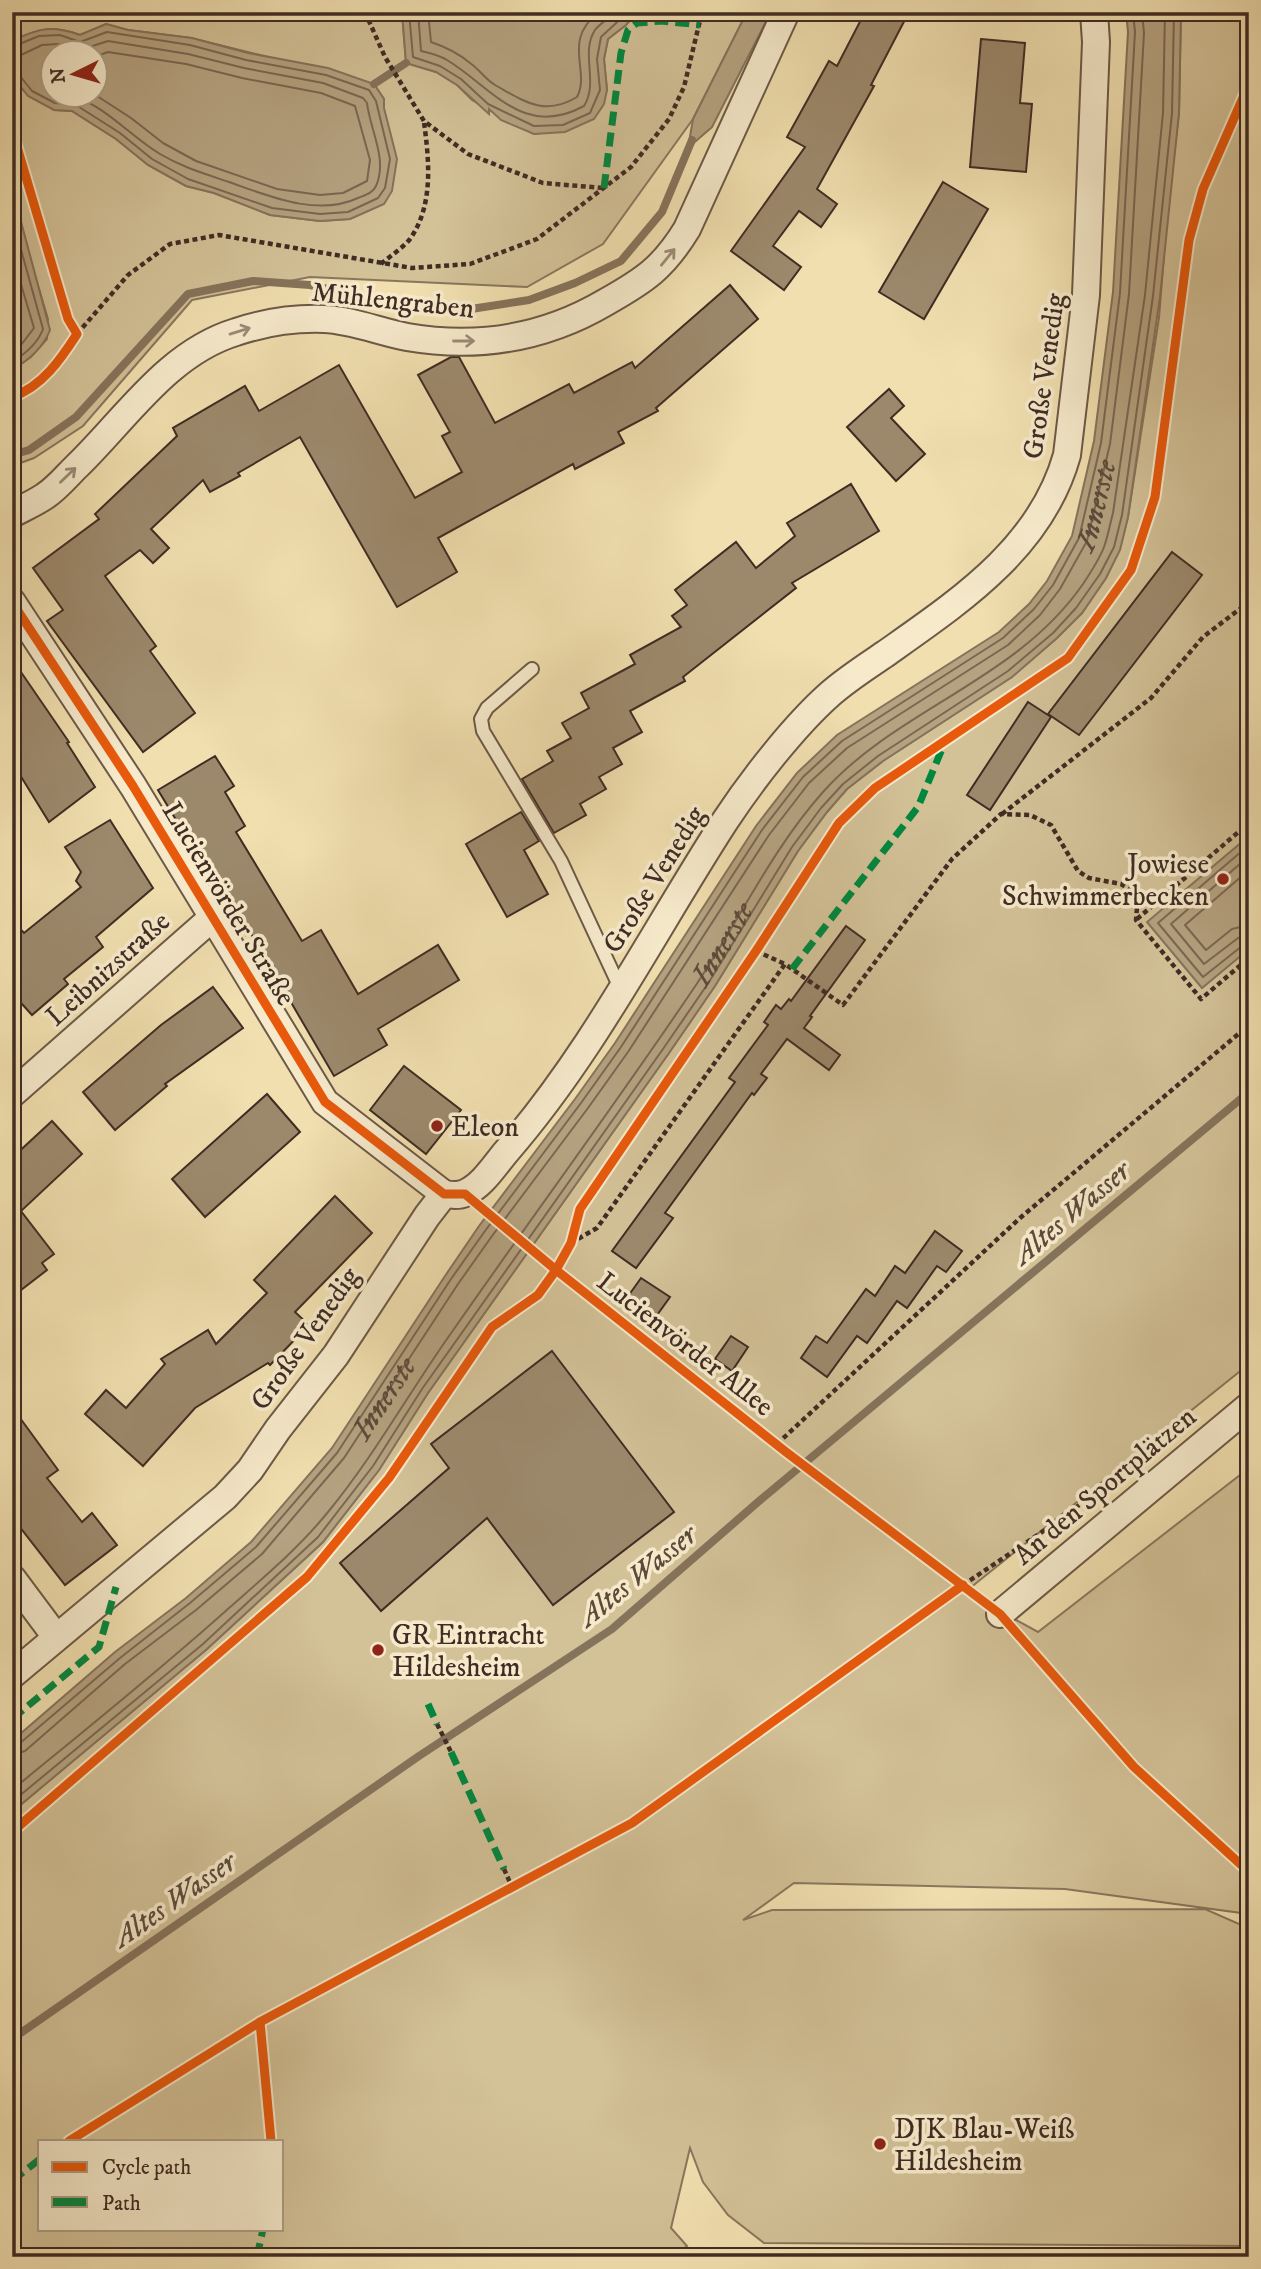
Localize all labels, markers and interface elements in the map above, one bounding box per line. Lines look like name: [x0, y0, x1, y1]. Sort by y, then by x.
north arrow: [38, 38, 108, 108]
text: N: [46, 66, 71, 84]
one-way arrow: [660, 248, 676, 266]
street label: Mühlengraben: [310, 275, 476, 326]
street label: Große Venedig: [1016, 291, 1073, 461]
one-way arrow: [229, 324, 251, 337]
one-way arrow: [452, 334, 475, 348]
water label: Innerste: [1067, 456, 1126, 560]
one-way arrow: [59, 467, 76, 484]
street label: Lucienvörder Straße: [154, 796, 303, 1012]
street label: Große Venedig: [595, 799, 714, 960]
place label: Jowiese Schwimmerbecken: [1002, 847, 1209, 914]
marker: Jowiese Schwimmerbecken: [1215, 871, 1231, 887]
water label: Innerste: [682, 895, 763, 995]
street label: Leibnizstraße: [39, 904, 177, 1034]
place label: Eleon: [451, 1110, 519, 1145]
marker: Eleon: [429, 1118, 445, 1134]
water label: Altes Wasser: [1004, 1152, 1140, 1275]
street label: Große Venedig: [243, 1260, 368, 1417]
street label: Lucienvörder Allee: [590, 1264, 781, 1424]
water label: Innerste: [343, 1350, 426, 1449]
street label: An den Sportplätzen: [1006, 1399, 1204, 1573]
water label: Altes Wasser: [569, 1516, 706, 1637]
place label: GR Eintracht Hildesheim: [392, 1618, 545, 1685]
marker: GR Eintracht Hildesheim: [370, 1642, 386, 1658]
water label: Altes Wasser: [104, 1843, 245, 1958]
place label: DJK Blau-Weiß Hildesheim: [894, 2112, 1074, 2179]
marker: DJK Blau-Weiß Hildesheim: [872, 2136, 888, 2152]
legend: [38, 2140, 284, 2230]
text: Cycle path: [102, 2155, 191, 2181]
text: Path: [102, 2191, 141, 2217]

